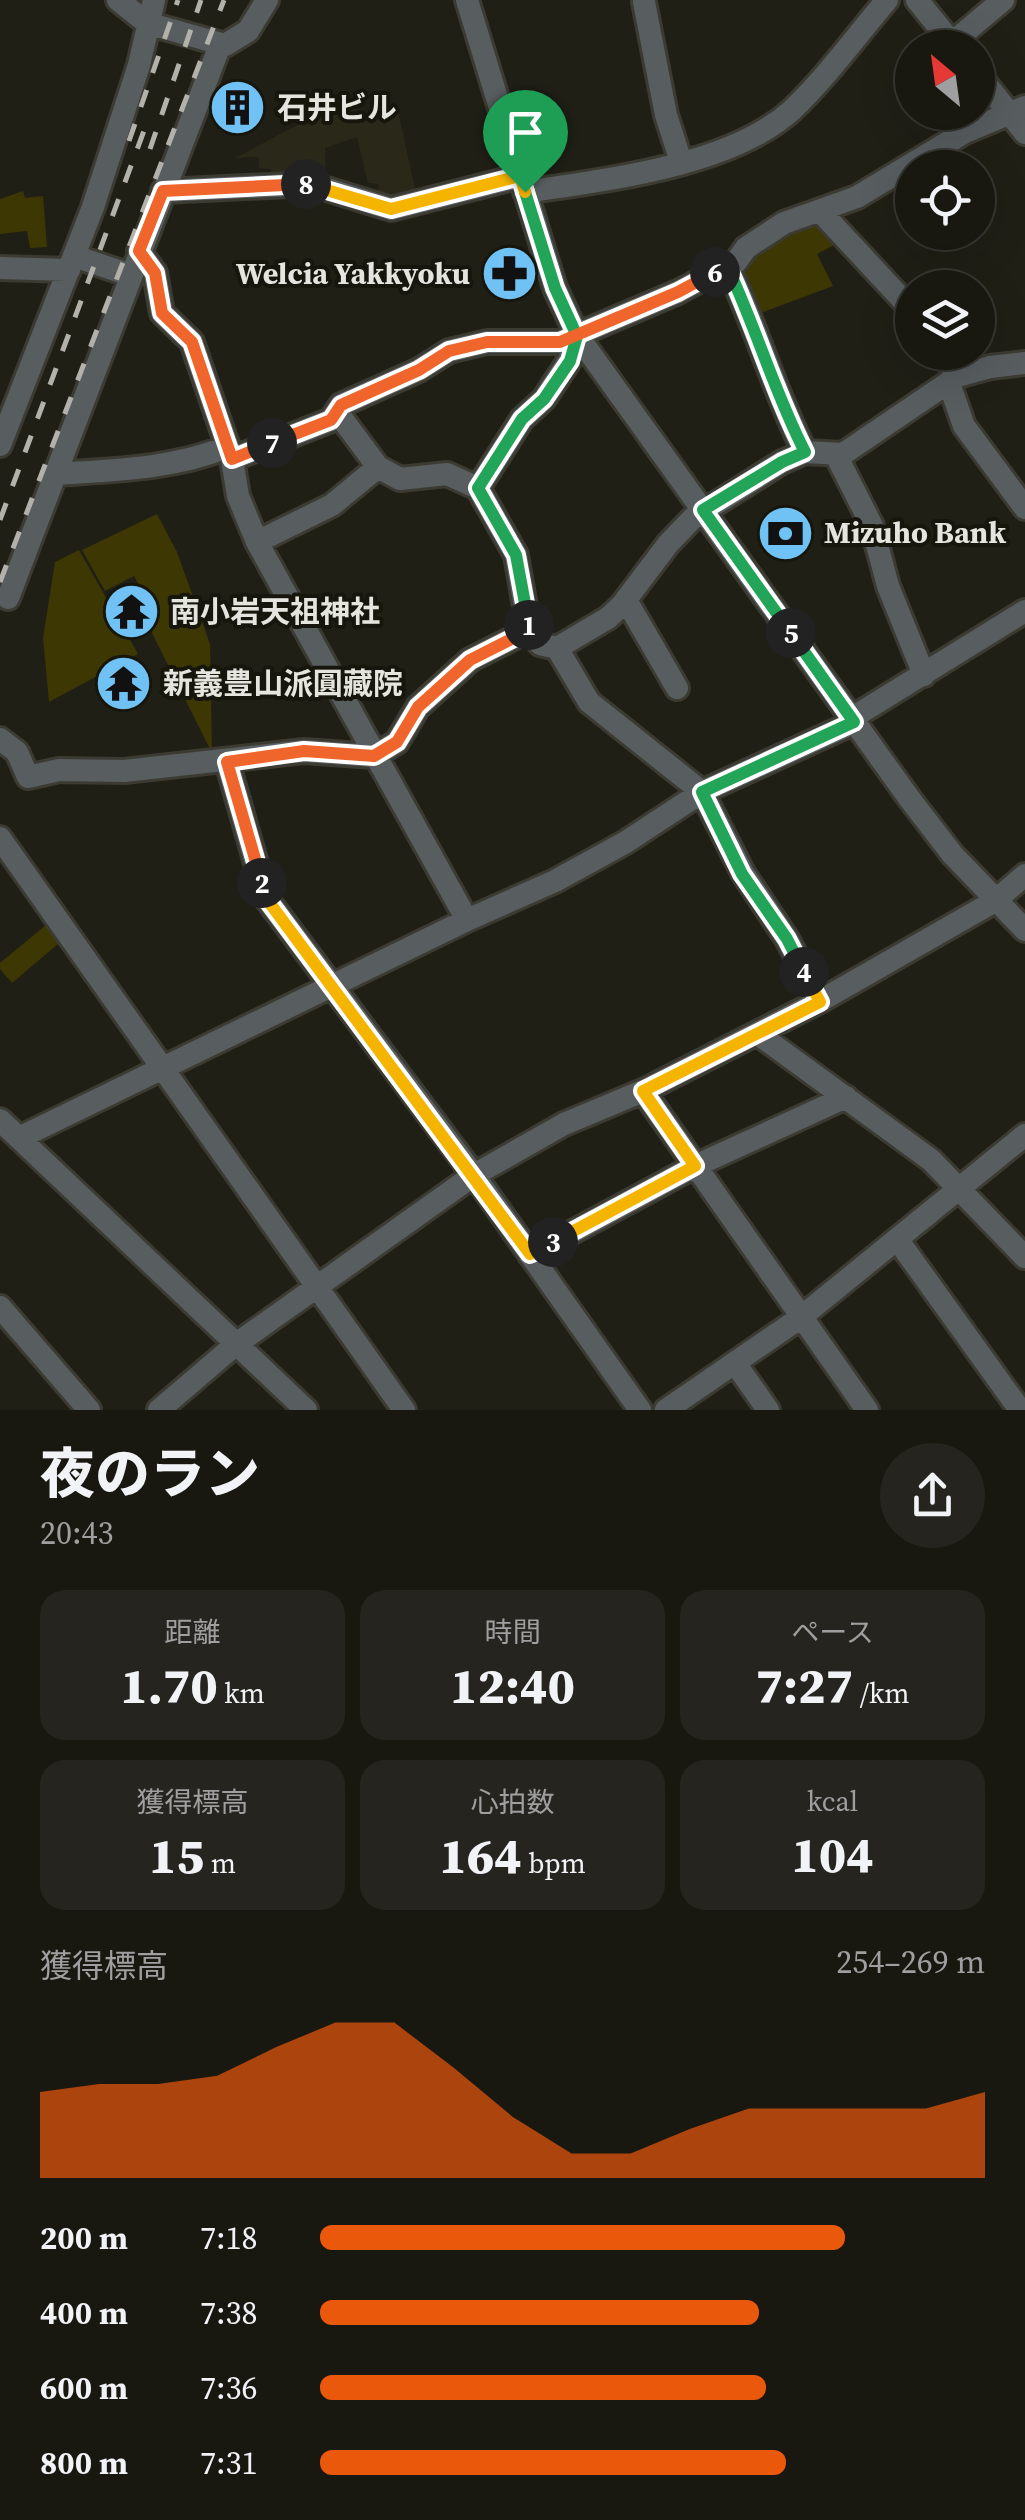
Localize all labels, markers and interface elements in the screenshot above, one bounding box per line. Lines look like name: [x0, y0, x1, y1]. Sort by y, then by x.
north arrow: [895, 30, 995, 130]
map controls: [895, 30, 995, 370]
building icon: 石井ビル: [208, 78, 268, 138]
place label: 石井ビル: [277, 87, 397, 128]
pin: [483, 90, 568, 193]
icon: arrive: [498, 105, 553, 160]
button: locate: [895, 150, 995, 250]
pin: 8: [281, 159, 331, 209]
text: 8: [298, 165, 314, 203]
pharmacy icon: Welcia Yakkyoku: [479, 244, 539, 304]
pin: 6: [690, 247, 740, 297]
place label: Welcia Yakkyoku: [236, 253, 470, 294]
text: 6: [707, 253, 723, 291]
button: layers: [895, 270, 995, 370]
pin: 7: [247, 418, 297, 468]
text: 7: [264, 424, 280, 462]
bank icon: Mizuho Bank: [755, 503, 815, 563]
place label: Mizuho Bank: [824, 512, 1006, 553]
temple icon: 南小岩天祖神社: [101, 582, 161, 642]
place label: 南小岩天祖神社: [170, 591, 380, 632]
pin: 1: [504, 600, 554, 650]
text: 1: [521, 606, 537, 644]
pin: 5: [766, 608, 816, 658]
text: 5: [783, 614, 799, 652]
temple icon: 新義豊山派圓藏院: [94, 654, 154, 714]
place label: 新義豊山派圓藏院: [163, 663, 403, 704]
pin: 2: [237, 858, 287, 908]
text: 2: [254, 864, 270, 902]
pin: 4: [779, 947, 829, 997]
text: 4: [796, 953, 812, 991]
pin: 3: [528, 1217, 578, 1267]
text: 3: [545, 1223, 561, 1261]
text: 夜のラン: [40, 1436, 260, 1511]
button: share: [880, 1443, 985, 1548]
text: 20:43: [40, 1511, 114, 1555]
text: 距離: [164, 1613, 221, 1651]
text: 時間: [484, 1613, 541, 1651]
text: ペース: [791, 1613, 874, 1651]
text: 1.70: [120, 1651, 218, 1720]
text: 12:40: [450, 1651, 575, 1720]
text: 7:27: [756, 1651, 853, 1720]
text: km: [218, 1674, 265, 1712]
text: /km: [853, 1674, 909, 1712]
text: kcal: [807, 1782, 858, 1820]
text: 獲得標高: [136, 1783, 249, 1821]
text: 心拍数: [470, 1783, 555, 1821]
text: 104: [791, 1820, 874, 1889]
text: 15: [149, 1821, 204, 1890]
text: 164: [439, 1821, 522, 1890]
text: m: [204, 1844, 236, 1882]
text: bpm: [522, 1844, 586, 1882]
text: 254–269 m: [836, 1940, 985, 1984]
text: 獲得標高: [40, 1944, 168, 1988]
text: 200 m: [40, 2216, 128, 2260]
text: 7:18: [200, 2216, 258, 2260]
text: 400 m: [40, 2291, 128, 2335]
text: 7:38: [200, 2291, 258, 2335]
text: 600 m: [40, 2366, 128, 2410]
text: 7:36: [200, 2366, 258, 2410]
text: 800 m: [40, 2441, 128, 2485]
text: 7:31: [200, 2441, 258, 2485]

